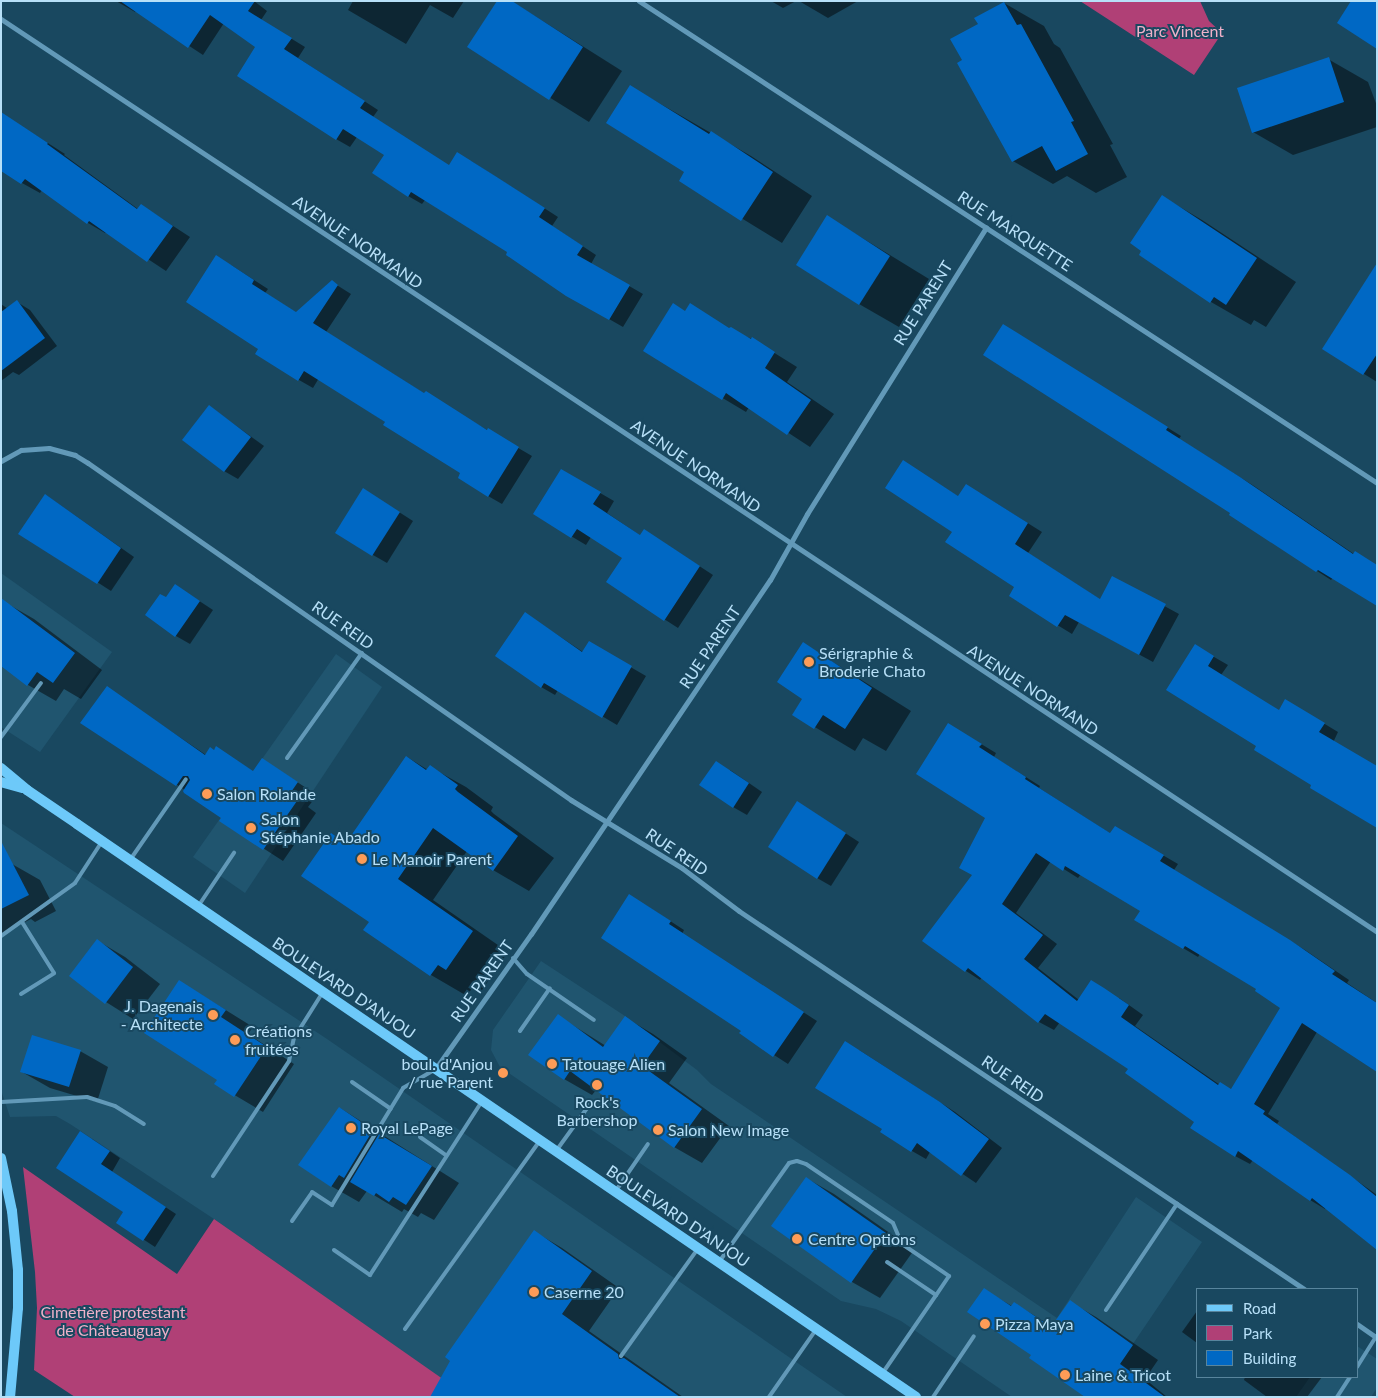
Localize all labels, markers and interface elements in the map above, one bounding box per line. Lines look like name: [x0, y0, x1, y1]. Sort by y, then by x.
park label: Parc Vincent: [1136, 21, 1224, 41]
street label: RUE MARQUETTE: [954, 187, 1076, 275]
street label: AVENUE NORMAND: [289, 191, 427, 293]
street label: RUE PARENT: [890, 257, 956, 349]
street label: AVENUE NORMAND: [627, 415, 765, 517]
street label: RUE REID: [308, 597, 378, 653]
street label: RUE PARENT: [675, 602, 745, 692]
street label: AVENUE NORMAND: [964, 640, 1102, 740]
place label: Sérigraphie & Broderie Chato: [819, 643, 926, 681]
marker: Sérigraphie & Broderie Chato: [803, 656, 815, 668]
place label: Salon Rolande: [217, 784, 316, 804]
marker: Salon Rolande: [201, 788, 213, 800]
place label: Salon Stéphanie Abado: [261, 809, 380, 847]
marker: Salon Stéphanie Abado: [245, 822, 257, 834]
street label: RUE REID: [642, 824, 712, 880]
place label: Le Manoir Parent: [372, 849, 492, 869]
marker: Le Manoir Parent: [356, 853, 368, 865]
street label: BOULEVARD D'ANJOU: [269, 933, 419, 1043]
street label: RUE PARENT: [447, 936, 517, 1026]
place label: J. Dagenais - Architecte: [120, 996, 203, 1034]
marker: J. Dagenais - Architecte: [207, 1009, 219, 1021]
place label: Créations fruitées: [245, 1021, 312, 1059]
marker: Créations fruitées: [229, 1034, 241, 1046]
street label: RUE REID: [978, 1051, 1048, 1107]
place label: boul. d'Anjou / rue Parent: [402, 1054, 493, 1092]
place label: Tatouage Alien: [562, 1054, 666, 1074]
marker: Tatouage Alien: [546, 1058, 558, 1070]
marker: boul. d'Anjou / rue Parent: [497, 1067, 509, 1079]
marker: Rock's Barbershop: [591, 1079, 603, 1091]
place label: Rock's Barbershop: [556, 1092, 638, 1130]
place label: Royal LePage: [361, 1118, 453, 1138]
place label: Salon New Image: [668, 1120, 790, 1140]
marker: Royal LePage: [345, 1122, 357, 1134]
marker: Salon New Image: [652, 1124, 664, 1136]
street label: BOULEVARD D'ANJOU: [603, 1161, 753, 1271]
place label: Centre Options: [808, 1229, 916, 1249]
marker: Centre Options: [790, 1232, 804, 1246]
place label: Caserne 20: [544, 1282, 624, 1302]
marker: Caserne 20: [528, 1286, 540, 1298]
legend: [1196, 1288, 1358, 1378]
text: Road: [1243, 1299, 1276, 1317]
park label: Cimetière protestant de Châteauguay: [40, 1302, 186, 1340]
place label: Pizza Maya: [995, 1314, 1073, 1334]
marker: Pizza Maya: [979, 1318, 991, 1330]
text: Park: [1243, 1324, 1272, 1342]
text: Building: [1243, 1349, 1296, 1367]
place label: Laine & Tricot: [1075, 1365, 1171, 1385]
marker: Laine & Tricot: [1059, 1369, 1071, 1381]

